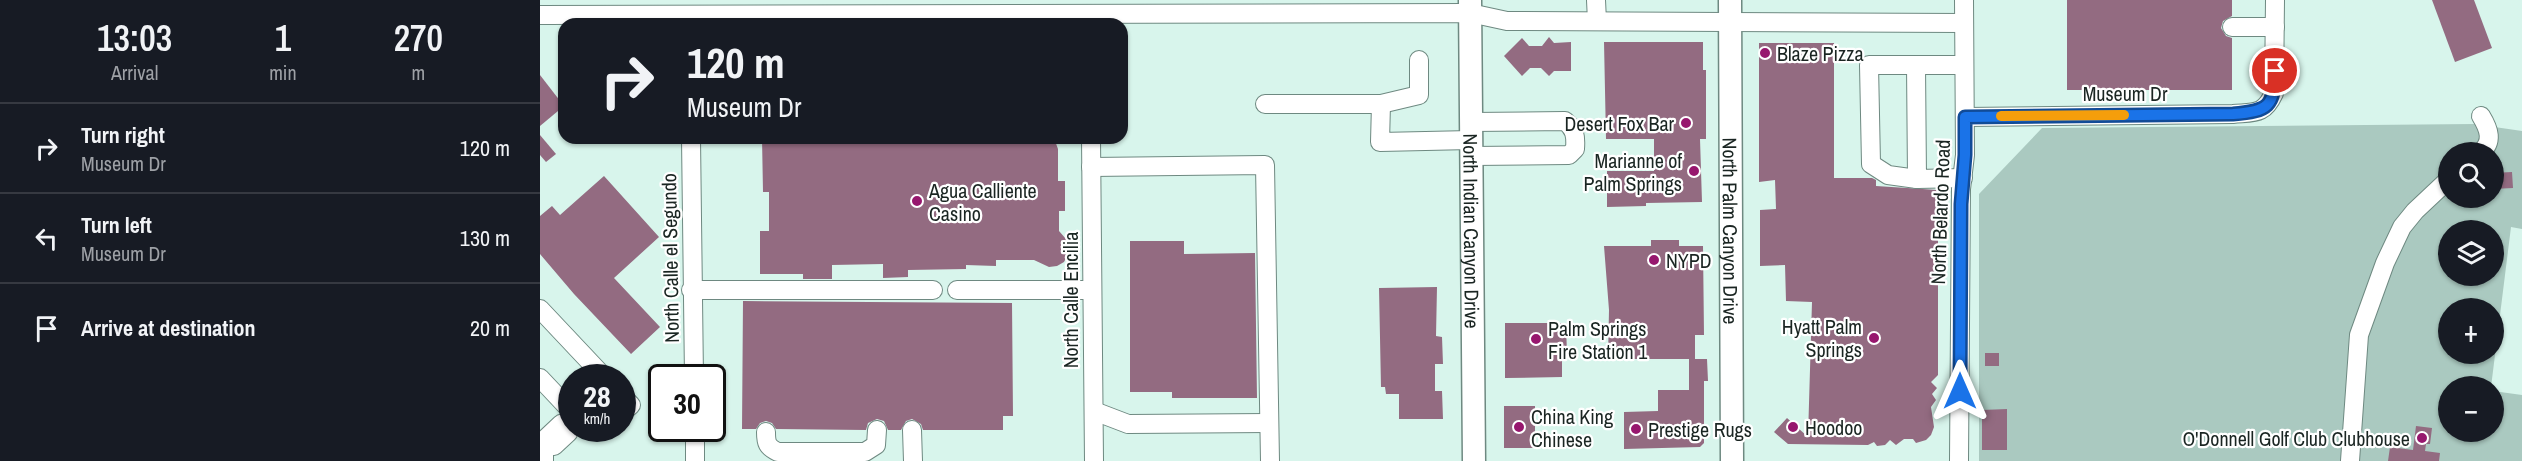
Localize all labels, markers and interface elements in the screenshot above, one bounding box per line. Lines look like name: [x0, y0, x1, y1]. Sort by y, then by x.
text: 13:03: [97, 14, 172, 62]
text: 1: [275, 14, 291, 62]
text: 270: [394, 14, 443, 62]
text: 120 m: [687, 35, 785, 91]
place label: Blaze Pizza: [1777, 40, 1864, 67]
icon: right: [588, 42, 666, 120]
pin: [2249, 45, 2300, 96]
marker: Blaze Pizza: [1758, 46, 1772, 60]
icon: arrive: [2258, 54, 2291, 87]
text: Arrival: [111, 59, 158, 86]
text: min: [269, 59, 297, 86]
text: m: [411, 59, 425, 86]
street label: Museum Dr: [2083, 80, 2168, 107]
text: Museum Dr: [687, 89, 801, 125]
place label: Desert Fox Bar: [1565, 110, 1675, 137]
marker: Desert Fox Bar: [1679, 116, 1693, 130]
text: Turn right: [81, 120, 165, 150]
icon: right: [30, 132, 63, 165]
text: 120 m: [460, 133, 510, 163]
street label: North Indian Canyon Drive: [1458, 133, 1486, 329]
street label: North Palm Canyon Drive: [1717, 137, 1745, 325]
street label: North Belardo Road: [1924, 139, 1956, 285]
map controls: [2438, 142, 2504, 442]
button: search: [2438, 142, 2504, 208]
place label: Marianne of Palm Springs: [1584, 147, 1682, 197]
text: Museum Dr: [81, 150, 166, 177]
marker: Marianne of Palm Springs: [1687, 164, 1701, 178]
street label: North Calle el Segundo: [655, 173, 685, 343]
place label: Agua Calliente Casino: [928, 177, 1037, 227]
marker: Agua Calliente Casino: [910, 194, 924, 208]
text: Turn left: [81, 210, 152, 240]
button: layers: [2438, 220, 2504, 286]
icon: left: [30, 222, 63, 255]
text: 130 m: [460, 223, 510, 253]
street label: North Calle Encilia: [1057, 232, 1084, 368]
text: Museum Dr: [81, 240, 166, 267]
place label: NYPD: [1666, 247, 1712, 274]
marker: NYPD: [1647, 253, 1661, 267]
button: +: [2438, 298, 2504, 364]
icon: arrive: [30, 312, 63, 345]
text: Arrive at destination: [81, 313, 255, 343]
text: 20 m: [470, 313, 510, 343]
place label: Hyatt Palm Springs: [1782, 313, 1862, 363]
place label: Palm Springs Fire Station 1: [1548, 315, 1647, 365]
marker: Hyatt Palm Springs: [1867, 331, 1881, 345]
marker: Palm Springs Fire Station 1: [1529, 332, 1543, 346]
position arrow: [1928, 359, 1992, 423]
speed limit sign: 30: [648, 364, 726, 442]
text: 28: [583, 376, 611, 416]
button: −: [2438, 376, 2504, 442]
place label: China King Chinese: [1531, 403, 1613, 453]
text: km/h: [584, 408, 610, 429]
place label: Hoodoo: [1805, 414, 1862, 441]
place label: Prestige Rugs: [1648, 416, 1752, 443]
marker: China King Chinese: [1512, 420, 1526, 434]
marker: Hoodoo: [1786, 420, 1800, 434]
marker: Prestige Rugs: [1629, 422, 1643, 436]
place label: O'Donnell Golf Club Clubhouse: [2183, 425, 2410, 452]
marker: O'Donnell Golf Club Clubhouse: [2415, 431, 2429, 445]

